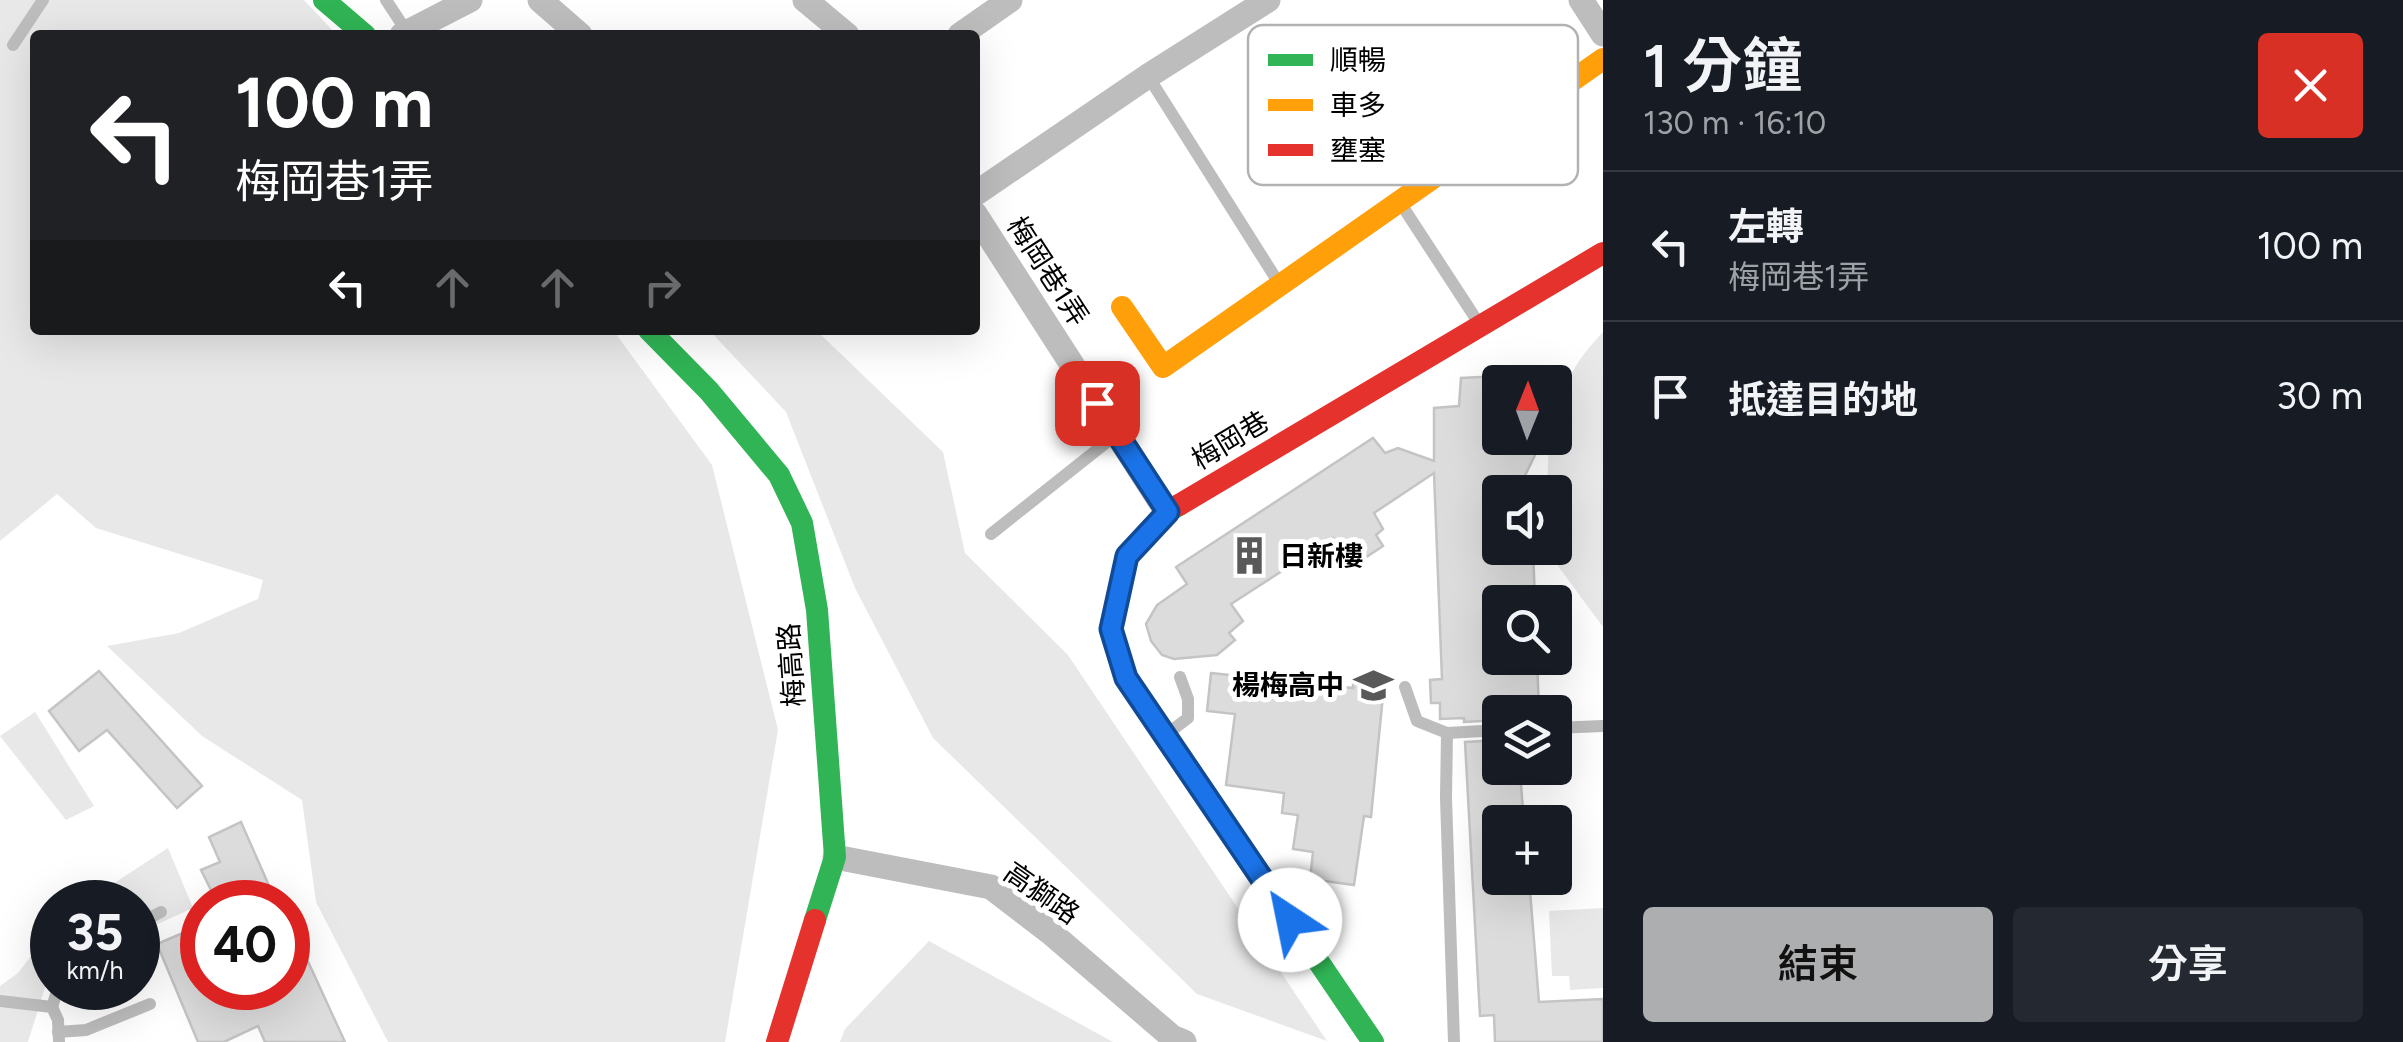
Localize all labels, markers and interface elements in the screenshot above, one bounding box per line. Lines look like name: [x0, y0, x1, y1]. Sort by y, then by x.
legend: [1248, 25, 1578, 185]
text: 1 分鐘: [1643, 30, 1803, 102]
button: close: [2258, 33, 2363, 138]
text: 順暢: [1330, 43, 1386, 77]
text: 100 m: [235, 60, 433, 145]
icon: left: [70, 70, 200, 200]
text: 車多: [1330, 88, 1386, 122]
text: 130 m · 16:10: [1643, 104, 1826, 142]
text: 壅塞: [1330, 133, 1386, 167]
text: 梅岡巷1弄: [235, 154, 434, 208]
text: 左轉: [1728, 204, 1804, 250]
street label: 梅岡巷1弄: [1000, 210, 1096, 332]
icon: left: [1643, 219, 1698, 274]
text: 100 m: [2257, 223, 2363, 269]
text: 梅岡巷1弄: [1728, 258, 1869, 296]
icon: left: [320, 260, 375, 315]
icon: ahead: [425, 260, 480, 315]
icon: ahead: [530, 260, 585, 315]
icon: right: [635, 260, 690, 315]
pin: [1055, 361, 1140, 446]
north arrow: [1482, 365, 1572, 455]
map controls: [1482, 365, 1572, 895]
icon: arrive: [1643, 369, 1698, 424]
text: 30 m: [2276, 373, 2363, 419]
icon: arrive: [1070, 376, 1125, 431]
text: 抵達目的地: [1728, 377, 1918, 423]
street label: 梅岡巷: [1185, 404, 1275, 476]
button: sound: [1482, 475, 1572, 565]
building icon: 日新樓: [1228, 535, 1270, 577]
place label: 日新樓: [1279, 539, 1363, 573]
button: search: [1482, 585, 1572, 675]
street label: 梅高路: [771, 622, 811, 708]
school or university icon: 楊梅高中: [1353, 664, 1395, 706]
place label: 楊梅高中: [1232, 668, 1344, 702]
button: layers: [1482, 695, 1572, 785]
button: +: [1482, 805, 1572, 895]
street label: 高獅路: [998, 855, 1086, 931]
position arrow: [1238, 868, 1342, 972]
speed limit sign: 40: [180, 880, 310, 1010]
text: 35: [67, 902, 123, 963]
button: 結束: [1643, 907, 1993, 1022]
button: 分享: [2013, 907, 2363, 1022]
text: km/h: [66, 955, 124, 985]

